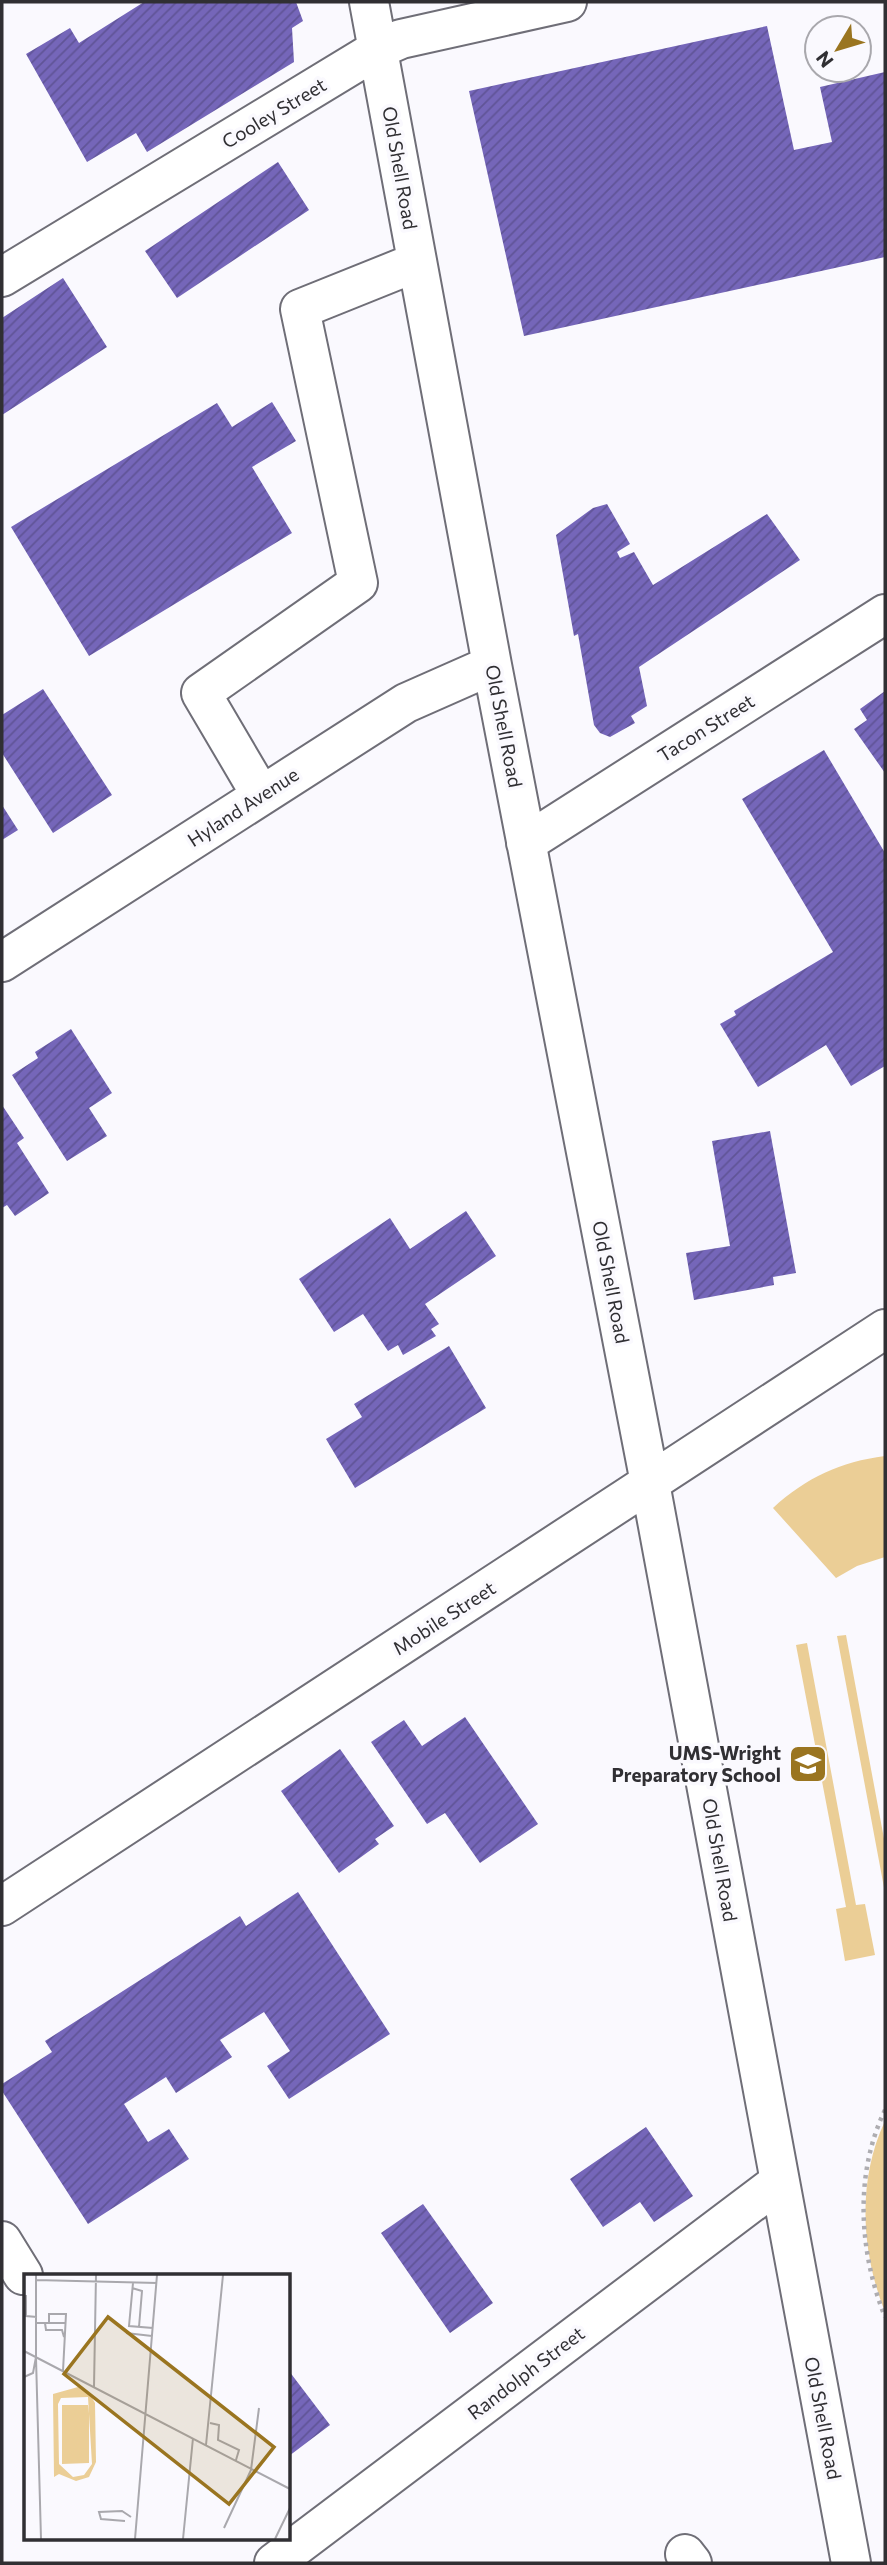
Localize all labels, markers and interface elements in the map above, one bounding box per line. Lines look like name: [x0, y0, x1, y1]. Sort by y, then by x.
north arrow: [803, 14, 873, 84]
text: N: [811, 47, 838, 72]
street label: Cooley Street: [217, 72, 330, 153]
street label: Old Shell Road: [378, 105, 423, 231]
street label: Old Shell Road: [481, 663, 528, 789]
street label: Tacon Street: [653, 689, 758, 766]
street label: Hyland Avenue: [183, 762, 303, 851]
street label: Old Shell Road: [588, 1219, 635, 1345]
street label: Mobile Street: [388, 1576, 500, 1659]
place label: UMS-Wright Preparatory School: [611, 1741, 781, 1786]
school or university icon: UMS-Wright Preparatory School: [787, 1743, 829, 1785]
street label: Old Shell Road: [698, 1797, 743, 1923]
inset map: [24, 2274, 290, 2540]
street label: Randolph Street: [463, 2321, 589, 2424]
street label: Old Shell Road: [800, 2355, 847, 2481]

